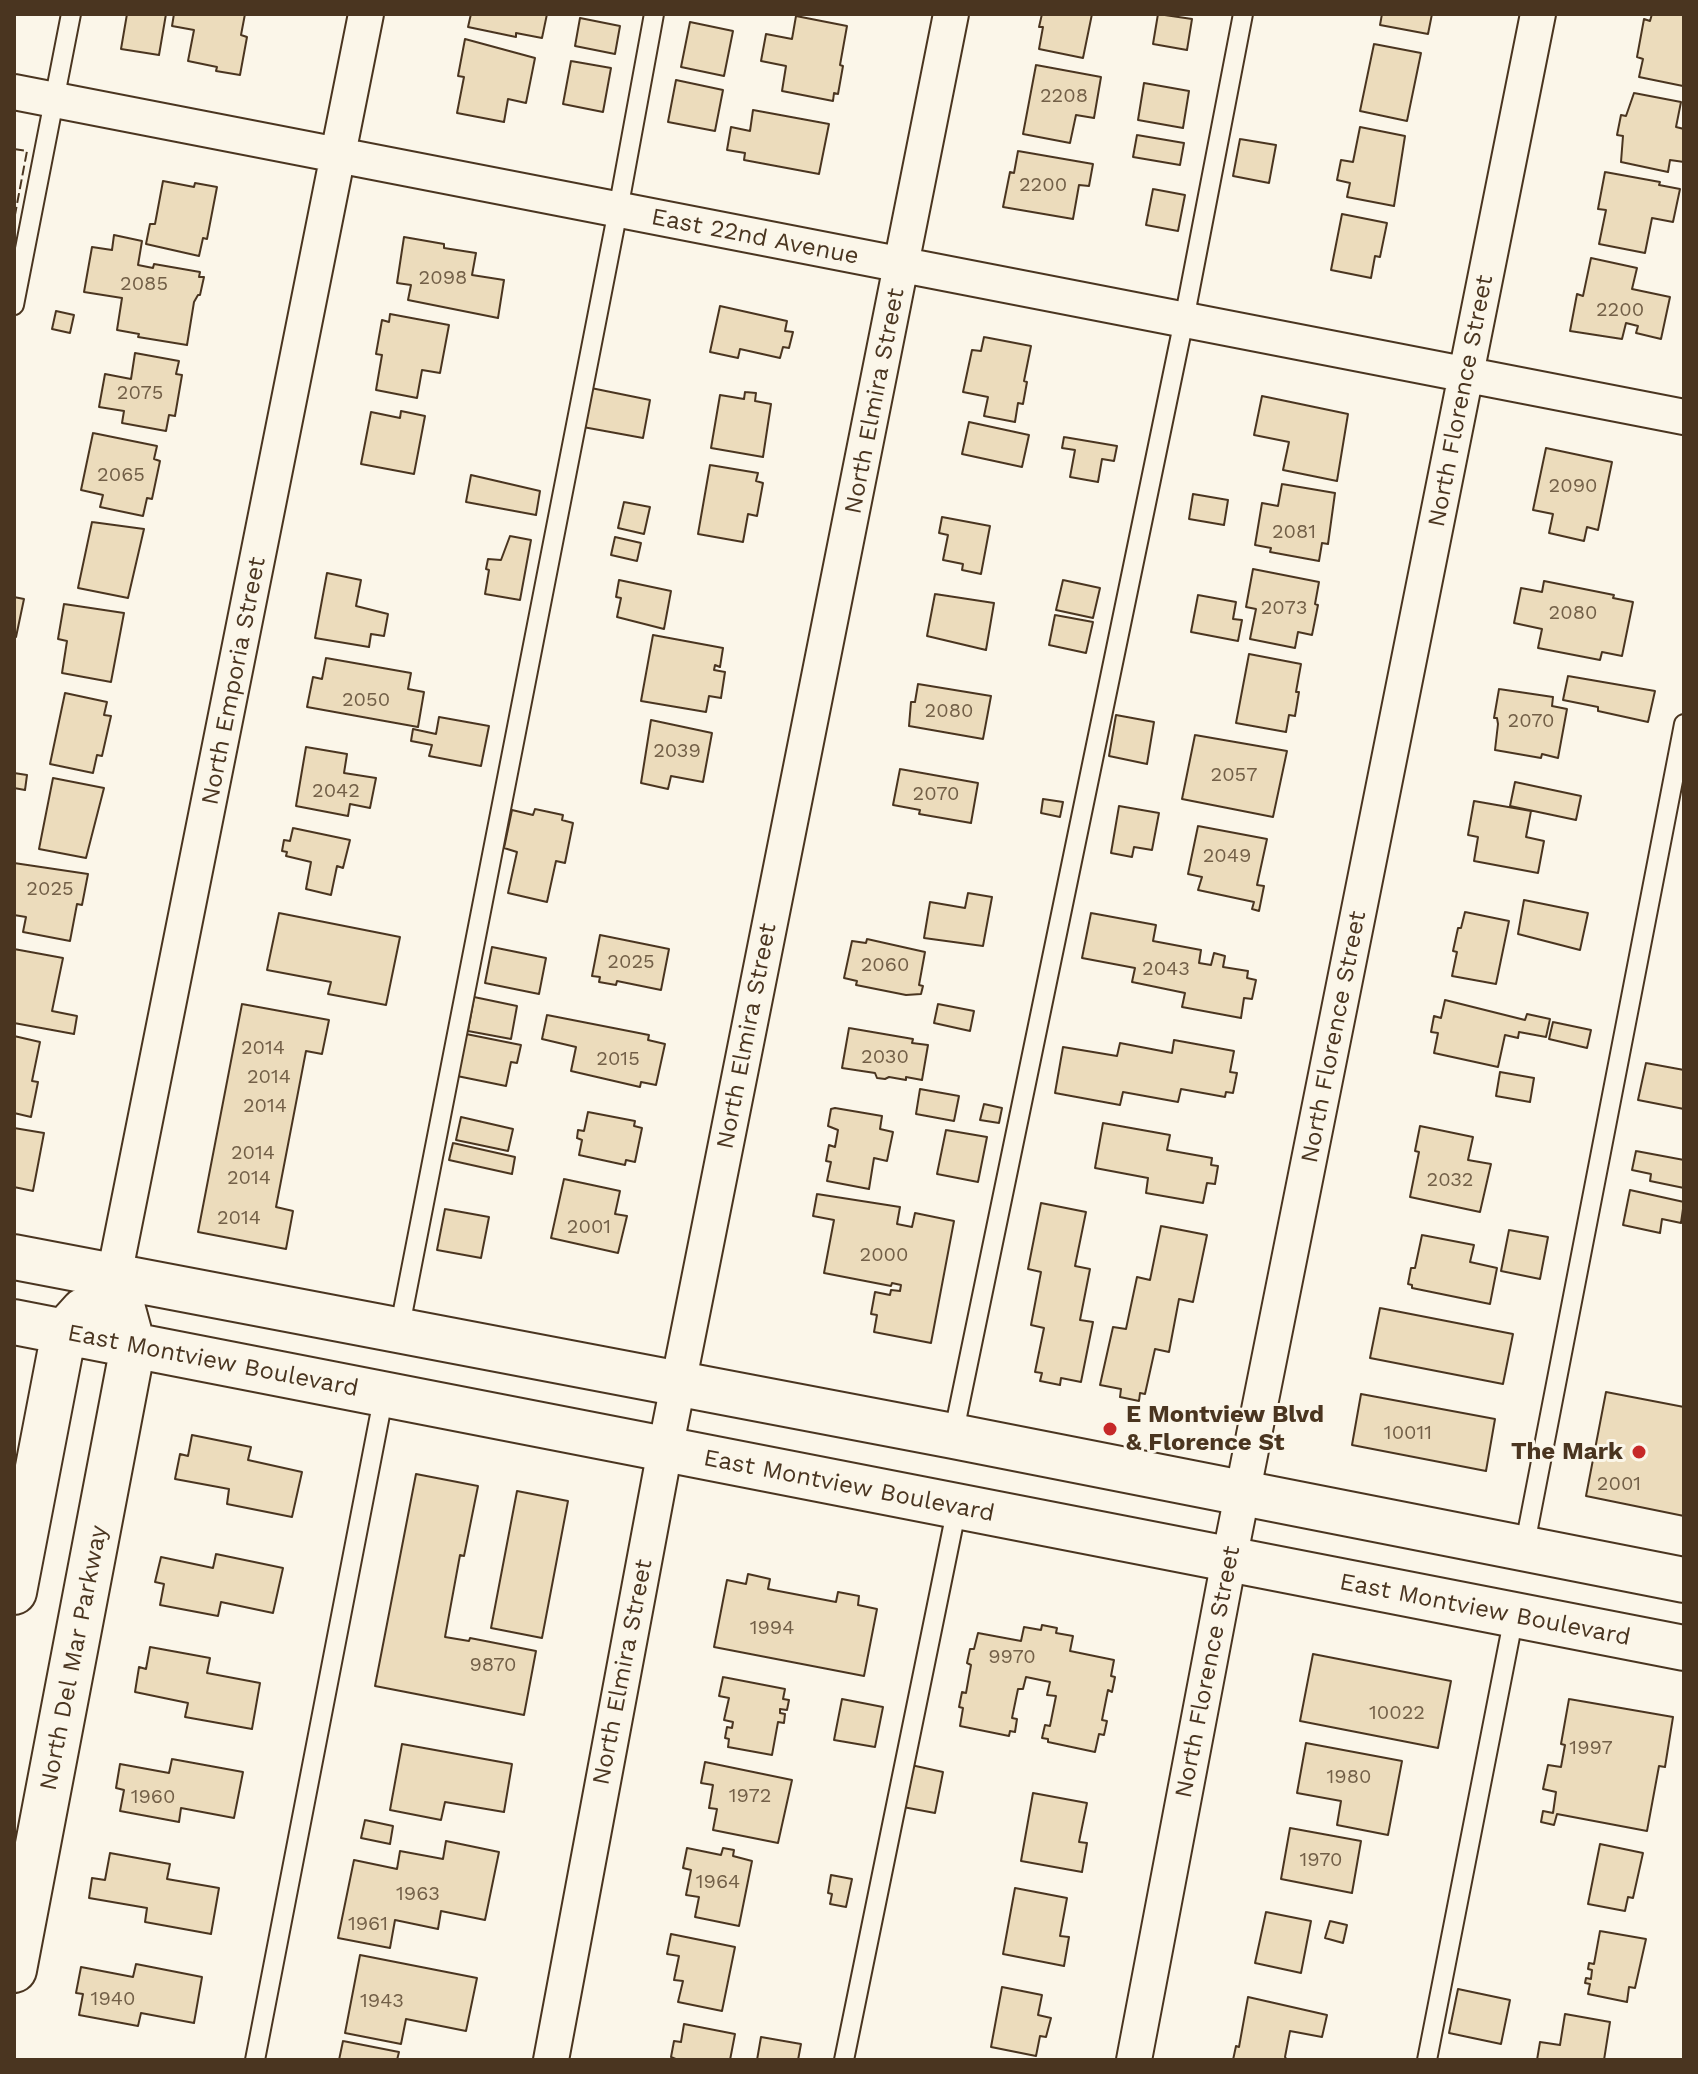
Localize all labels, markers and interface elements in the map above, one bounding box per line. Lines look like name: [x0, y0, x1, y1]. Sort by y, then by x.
house number: 2208: [1040, 84, 1088, 108]
house number: 2200: [1019, 173, 1067, 197]
street label: East 22nd Avenue: [649, 203, 861, 271]
house number: 2098: [419, 266, 467, 290]
house number: 2085: [120, 272, 168, 296]
street label: North Florence Street: [1422, 273, 1500, 529]
street label: North Elmira Street: [839, 286, 911, 516]
house number: 2200: [1596, 298, 1644, 322]
house number: 2075: [117, 381, 163, 405]
house number: 2065: [97, 463, 145, 487]
house number: 2090: [1549, 474, 1597, 498]
house number: 2081: [1272, 520, 1316, 544]
street label: North Emporia Street: [196, 555, 272, 807]
house number: 2073: [1261, 596, 1307, 620]
house number: 2080: [1549, 601, 1597, 625]
house number: 2050: [342, 688, 390, 712]
house number: 2080: [925, 699, 973, 723]
house number: 2070: [1508, 709, 1554, 733]
house number: 2039: [653, 739, 701, 763]
house number: 2057: [1211, 763, 1257, 787]
house number: 2042: [312, 779, 360, 803]
house number: 2070: [913, 782, 959, 806]
house number: 2049: [1203, 844, 1251, 868]
house number: 2025: [26, 877, 74, 901]
street label: North Florence Street: [1295, 909, 1373, 1165]
street label: North Elmira Street: [711, 921, 783, 1151]
house number: 2025: [607, 950, 655, 974]
house number: 2060: [861, 953, 909, 977]
house number: 2043: [1142, 957, 1190, 981]
house number: 2014: [241, 1036, 285, 1060]
house number: 2030: [861, 1045, 909, 1069]
house number: 2015: [596, 1047, 640, 1071]
house number: 2014: [247, 1065, 291, 1089]
house number: 2014: [243, 1094, 287, 1118]
house number: 2014: [231, 1141, 275, 1165]
house number: 2014: [227, 1166, 271, 1190]
house number: 2032: [1426, 1168, 1474, 1192]
house number: 2014: [217, 1206, 261, 1230]
house number: 2001: [567, 1215, 611, 1239]
house number: 2000: [860, 1243, 908, 1267]
street label: East Montview Boulevard: [65, 1319, 361, 1403]
place label: E Montview Blvd & Florence St: [1126, 1401, 1324, 1457]
marker: E Montview Blvd & Florence St: [1101, 1420, 1119, 1438]
house number: 10011: [1384, 1421, 1432, 1445]
place label: The Mark: [1511, 1438, 1623, 1466]
marker: The Mark: [1630, 1443, 1648, 1461]
street label: East Montview Boulevard: [701, 1444, 997, 1528]
house number: 2001: [1597, 1472, 1641, 1496]
street label: North Del Mar Parkway: [34, 1523, 114, 1793]
street label: North Florence Street: [1169, 1544, 1247, 1800]
street label: North Elmira Street: [587, 1557, 659, 1787]
street label: East Montview Boulevard: [1337, 1568, 1633, 1652]
house number: 1994: [750, 1616, 794, 1640]
house number: 9970: [988, 1645, 1036, 1669]
house number: 9870: [469, 1653, 517, 1677]
house number: 10022: [1369, 1701, 1425, 1725]
house number: 1997: [1569, 1736, 1613, 1760]
house number: 1980: [1327, 1765, 1371, 1789]
house number: 1972: [729, 1784, 771, 1808]
house number: 1960: [131, 1785, 175, 1809]
house number: 1970: [1300, 1848, 1342, 1872]
house number: 1964: [696, 1870, 740, 1894]
house number: 1963: [396, 1882, 440, 1906]
house number: 1961: [348, 1912, 388, 1936]
house number: 1940: [91, 1987, 135, 2011]
house number: 1943: [360, 1989, 404, 2013]

